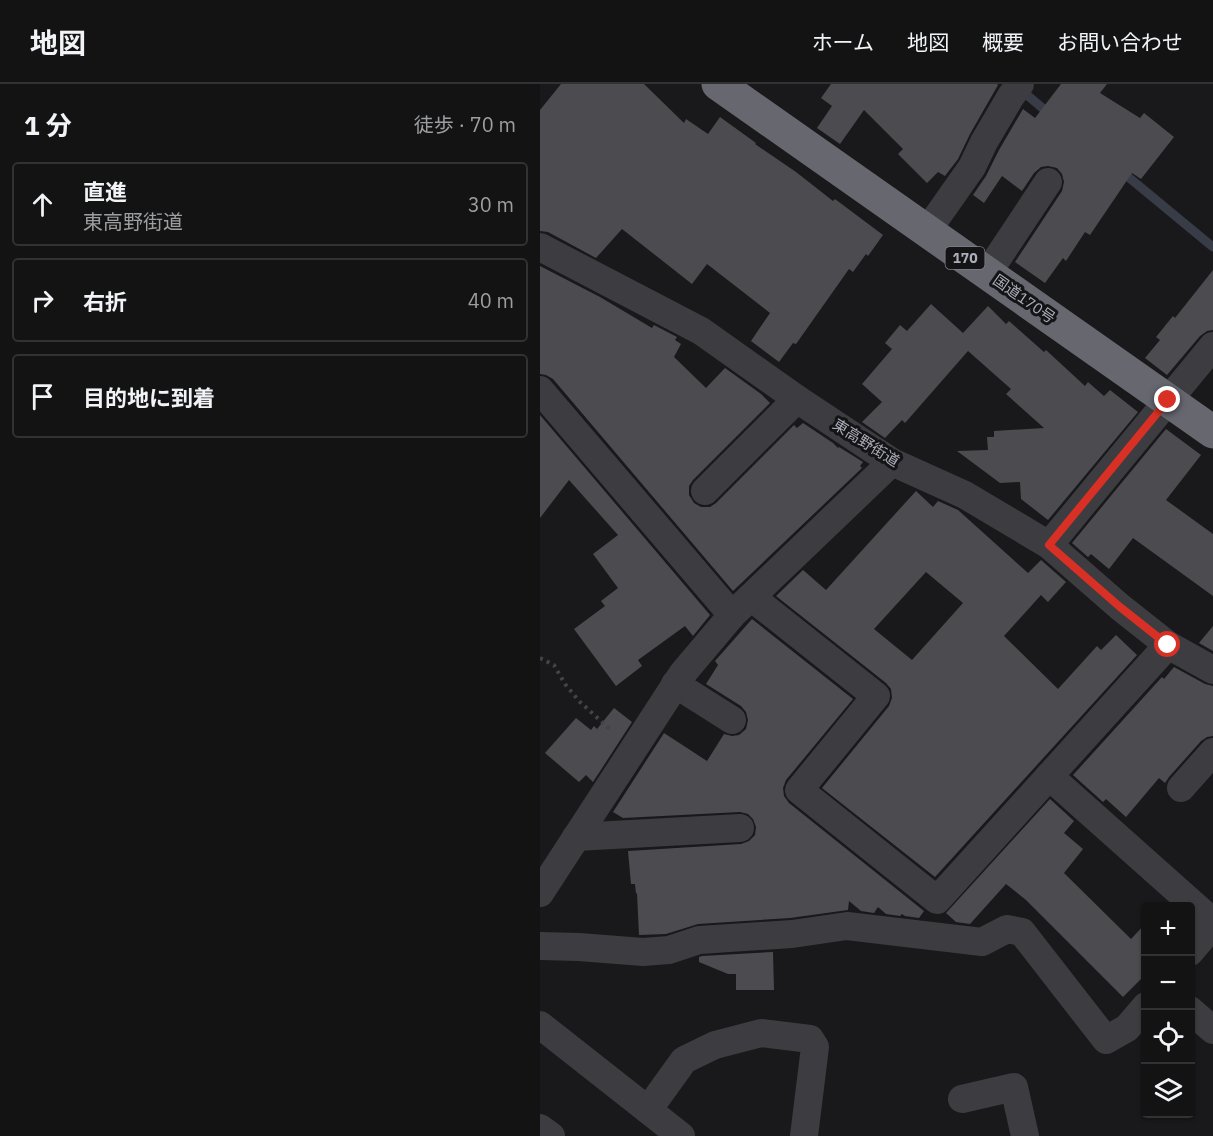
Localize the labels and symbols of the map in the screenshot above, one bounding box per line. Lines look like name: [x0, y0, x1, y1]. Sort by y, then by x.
road number: 170: [946, 247, 984, 269]
street label: 国道170号: [989, 270, 1059, 327]
route end: [1154, 386, 1180, 412]
street label: 東高野街道: [829, 415, 903, 471]
route start: [1154, 631, 1180, 657]

